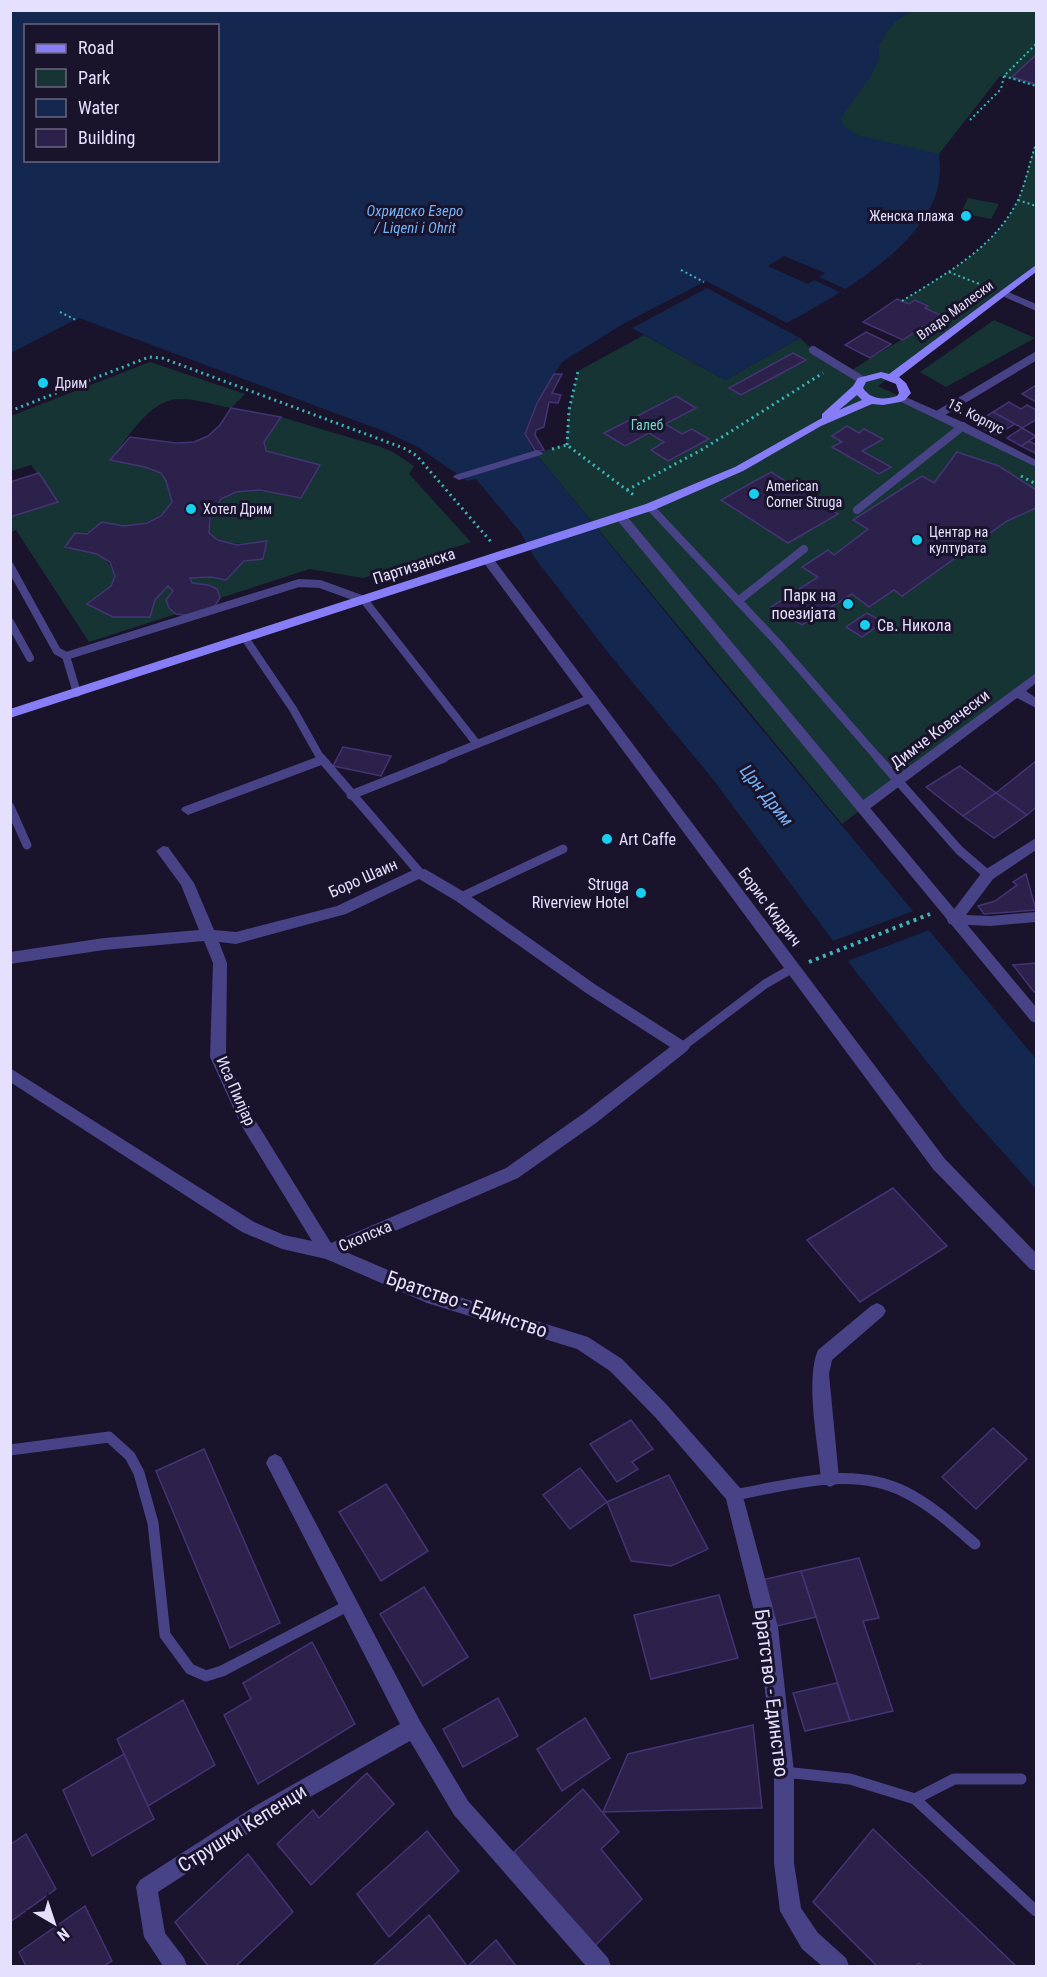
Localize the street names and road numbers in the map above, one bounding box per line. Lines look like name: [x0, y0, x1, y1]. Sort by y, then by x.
street label: Владо Малески: [914, 277, 996, 343]
street label: 15. Корпус: [945, 395, 1007, 437]
street label: Партизанска: [370, 544, 458, 588]
street label: Димче Ковачески: [887, 686, 993, 772]
street label: Боро Шаин: [326, 854, 400, 902]
street label: Борис Кидрич: [734, 864, 806, 950]
street label: Иса Пилјар: [212, 1053, 260, 1129]
street label: Скопска: [336, 1216, 394, 1256]
street label: Братство - Единство: [383, 1265, 551, 1343]
street label: Братство - Единство: [750, 1608, 794, 1778]
street label: Струшки Кепенци: [173, 1779, 311, 1877]

